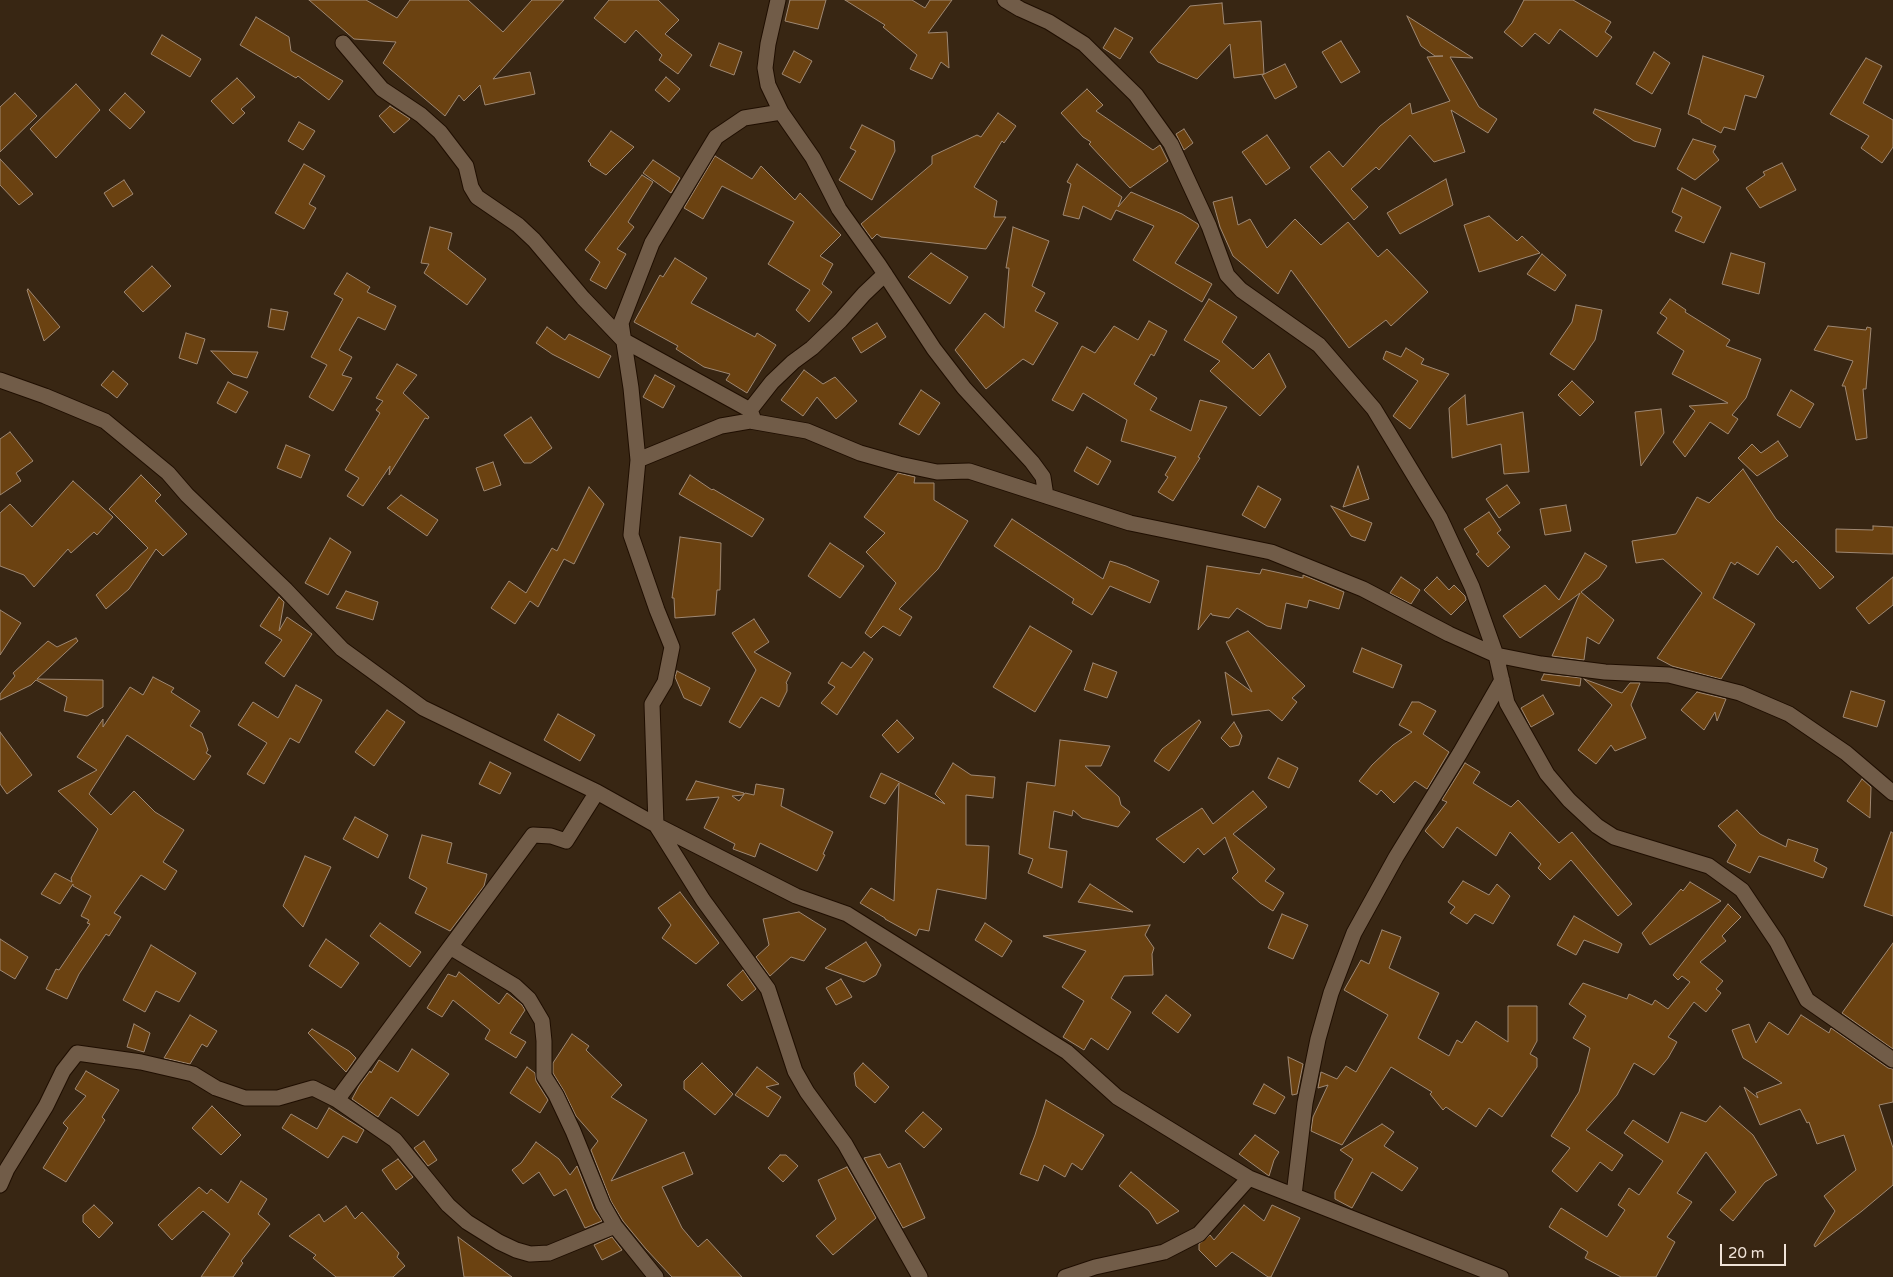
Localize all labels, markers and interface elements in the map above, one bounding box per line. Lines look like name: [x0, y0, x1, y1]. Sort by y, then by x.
scale bar: [1723, 1234, 1789, 1266]
text: 20 m: [1728, 1244, 1765, 1262]

